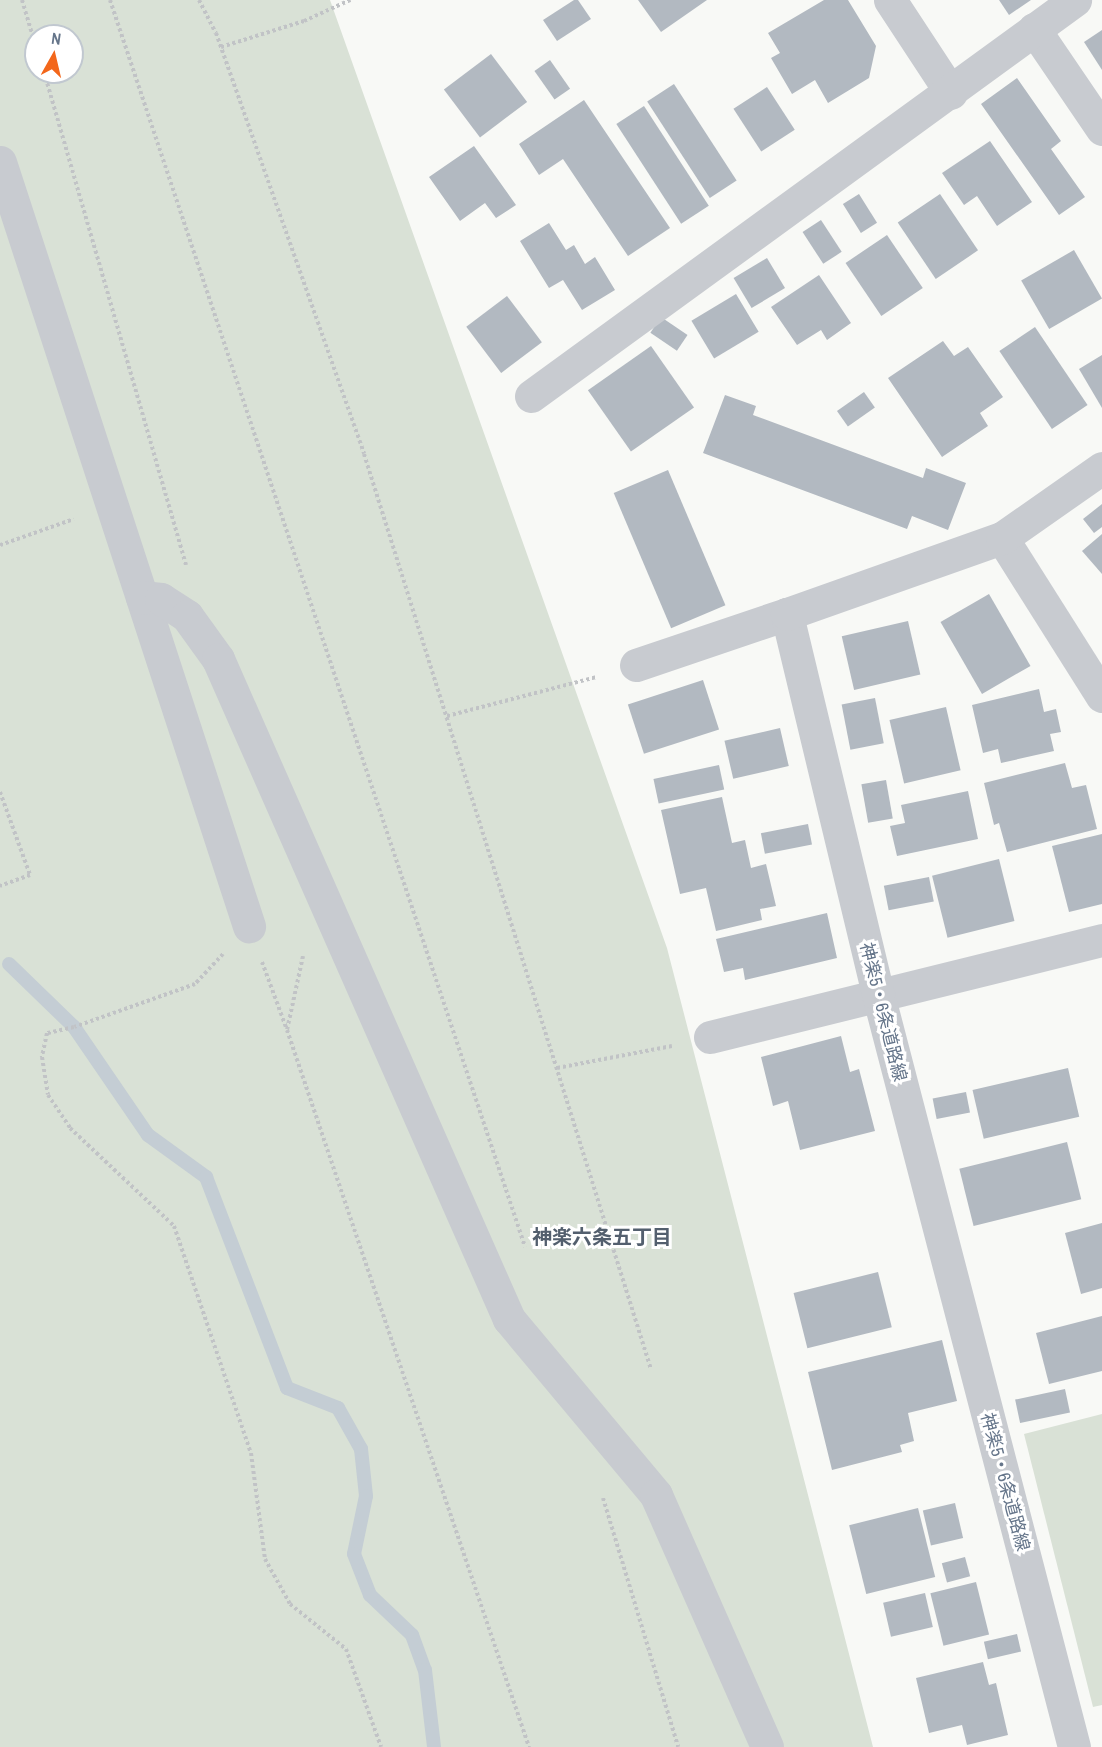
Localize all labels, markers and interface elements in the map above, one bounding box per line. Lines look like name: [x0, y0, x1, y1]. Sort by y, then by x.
north arrow: [24, 24, 84, 84]
text: N: [50, 27, 62, 50]
street label: 神楽5・6条道路線: [855, 940, 911, 1084]
district label: 神楽六条五丁目: [532, 1224, 672, 1248]
street label: 神楽5・6条道路線: [976, 1410, 1034, 1554]

